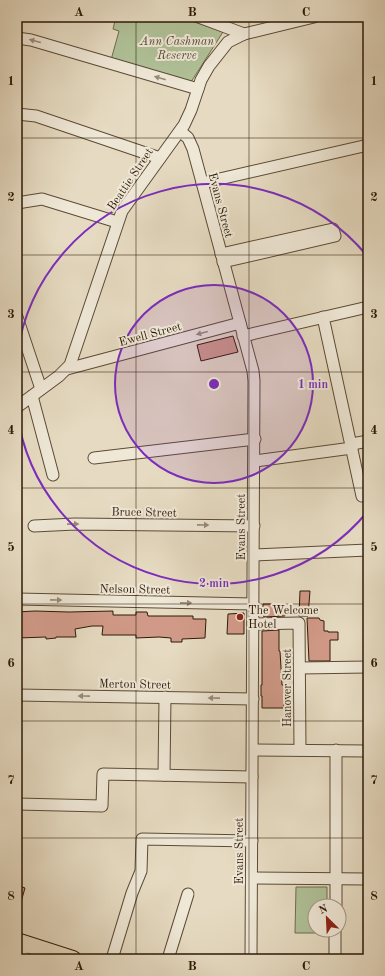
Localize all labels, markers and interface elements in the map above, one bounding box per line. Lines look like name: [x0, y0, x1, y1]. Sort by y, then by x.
text: A: [74, 6, 84, 19]
text: B: [187, 6, 197, 19]
text: C: [302, 6, 310, 19]
park label: Ann Cashman Reserve: [139, 36, 214, 62]
one-way arrow: [29, 38, 42, 44]
text: 1: [7, 75, 15, 88]
one-way arrow: [154, 75, 166, 81]
text: 1: [370, 75, 378, 88]
street label: Beattie Street: [106, 146, 156, 213]
street label: Evans Street: [206, 171, 235, 239]
text: 2: [7, 191, 15, 204]
text: 2: [370, 191, 378, 204]
text: 3: [7, 308, 15, 321]
text: 3: [370, 308, 378, 321]
street label: Ewell Street: [118, 321, 183, 349]
one-way arrow: [196, 330, 208, 336]
centre of rings: [207, 377, 221, 391]
text: 1 min: [298, 379, 328, 391]
text: 4: [7, 424, 15, 437]
text: 4: [370, 424, 378, 437]
street label: Evans Street: [236, 493, 248, 561]
street label: Bruce Street: [111, 506, 177, 520]
one-way arrow: [67, 521, 80, 527]
one-way arrow: [197, 522, 210, 528]
text: 5: [7, 541, 15, 554]
text: 5: [370, 541, 378, 554]
text: 2 min: [199, 578, 229, 590]
street label: Nelson Street: [99, 583, 170, 597]
one-way arrow: [50, 597, 63, 603]
one-way arrow: [180, 600, 193, 606]
place label: The Welcome Hotel: [248, 605, 319, 631]
marker: The Welcome Hotel: [235, 612, 245, 622]
street label: Hanover Street: [282, 649, 294, 727]
text: 6: [7, 657, 15, 670]
text: 6: [370, 657, 378, 670]
street label: Merton Street: [99, 678, 171, 692]
one-way arrow: [77, 693, 90, 699]
one-way arrow: [208, 695, 220, 702]
text: 7: [7, 774, 15, 787]
text: 7: [370, 774, 378, 787]
street label: Evans Street: [234, 817, 246, 885]
text: 8: [7, 890, 15, 903]
text: 8: [370, 890, 378, 903]
north arrow: [307, 898, 347, 938]
text: N: [317, 903, 330, 917]
text: A: [74, 960, 84, 973]
text: B: [187, 960, 197, 973]
text: C: [302, 960, 310, 973]

